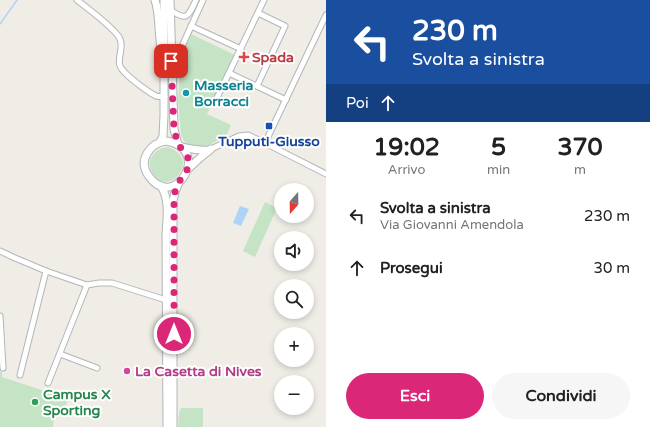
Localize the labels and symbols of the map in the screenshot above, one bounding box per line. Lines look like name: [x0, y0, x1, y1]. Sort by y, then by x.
pin: [154, 44, 188, 78]
place label: Spada: [252, 49, 294, 66]
marker: Spada: [239, 52, 249, 62]
place label: Masseria Borracci: [194, 77, 254, 110]
marker: Masseria Borracci: [181, 88, 191, 98]
marker: Tupputi-Giusso: [264, 121, 274, 131]
place label: Tupputi-Giusso: [217, 133, 320, 150]
north arrow: [274, 183, 314, 223]
position arrow: [153, 313, 195, 355]
place label: La Casetta di Nives: [135, 363, 262, 380]
marker: La Casetta di Nives: [122, 366, 132, 376]
place label: Campus X Sporting: [43, 386, 111, 419]
marker: Campus X Sporting: [30, 397, 40, 407]

